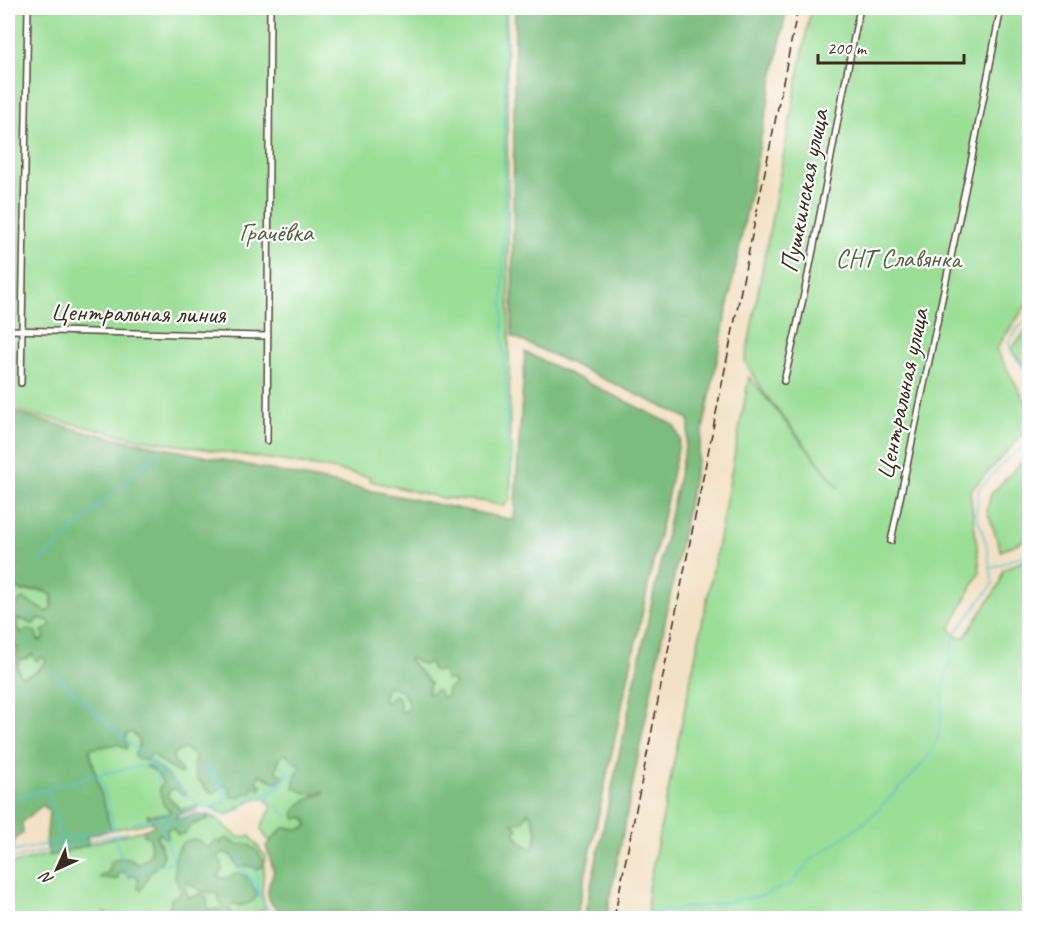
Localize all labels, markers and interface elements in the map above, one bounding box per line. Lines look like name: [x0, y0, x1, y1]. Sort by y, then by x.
scale bar: [818, 27, 964, 65]
text: 200 m: [827, 37, 868, 59]
street label: Пушкинская улица: [772, 105, 836, 275]
park label: Грачёвка: [239, 216, 315, 249]
park label: СНТ Славянка: [835, 242, 963, 275]
street label: Центральная линия: [50, 295, 228, 331]
street label: Центральная улица: [868, 304, 937, 483]
north arrow: [27, 839, 87, 899]
text: N: [34, 866, 58, 889]

